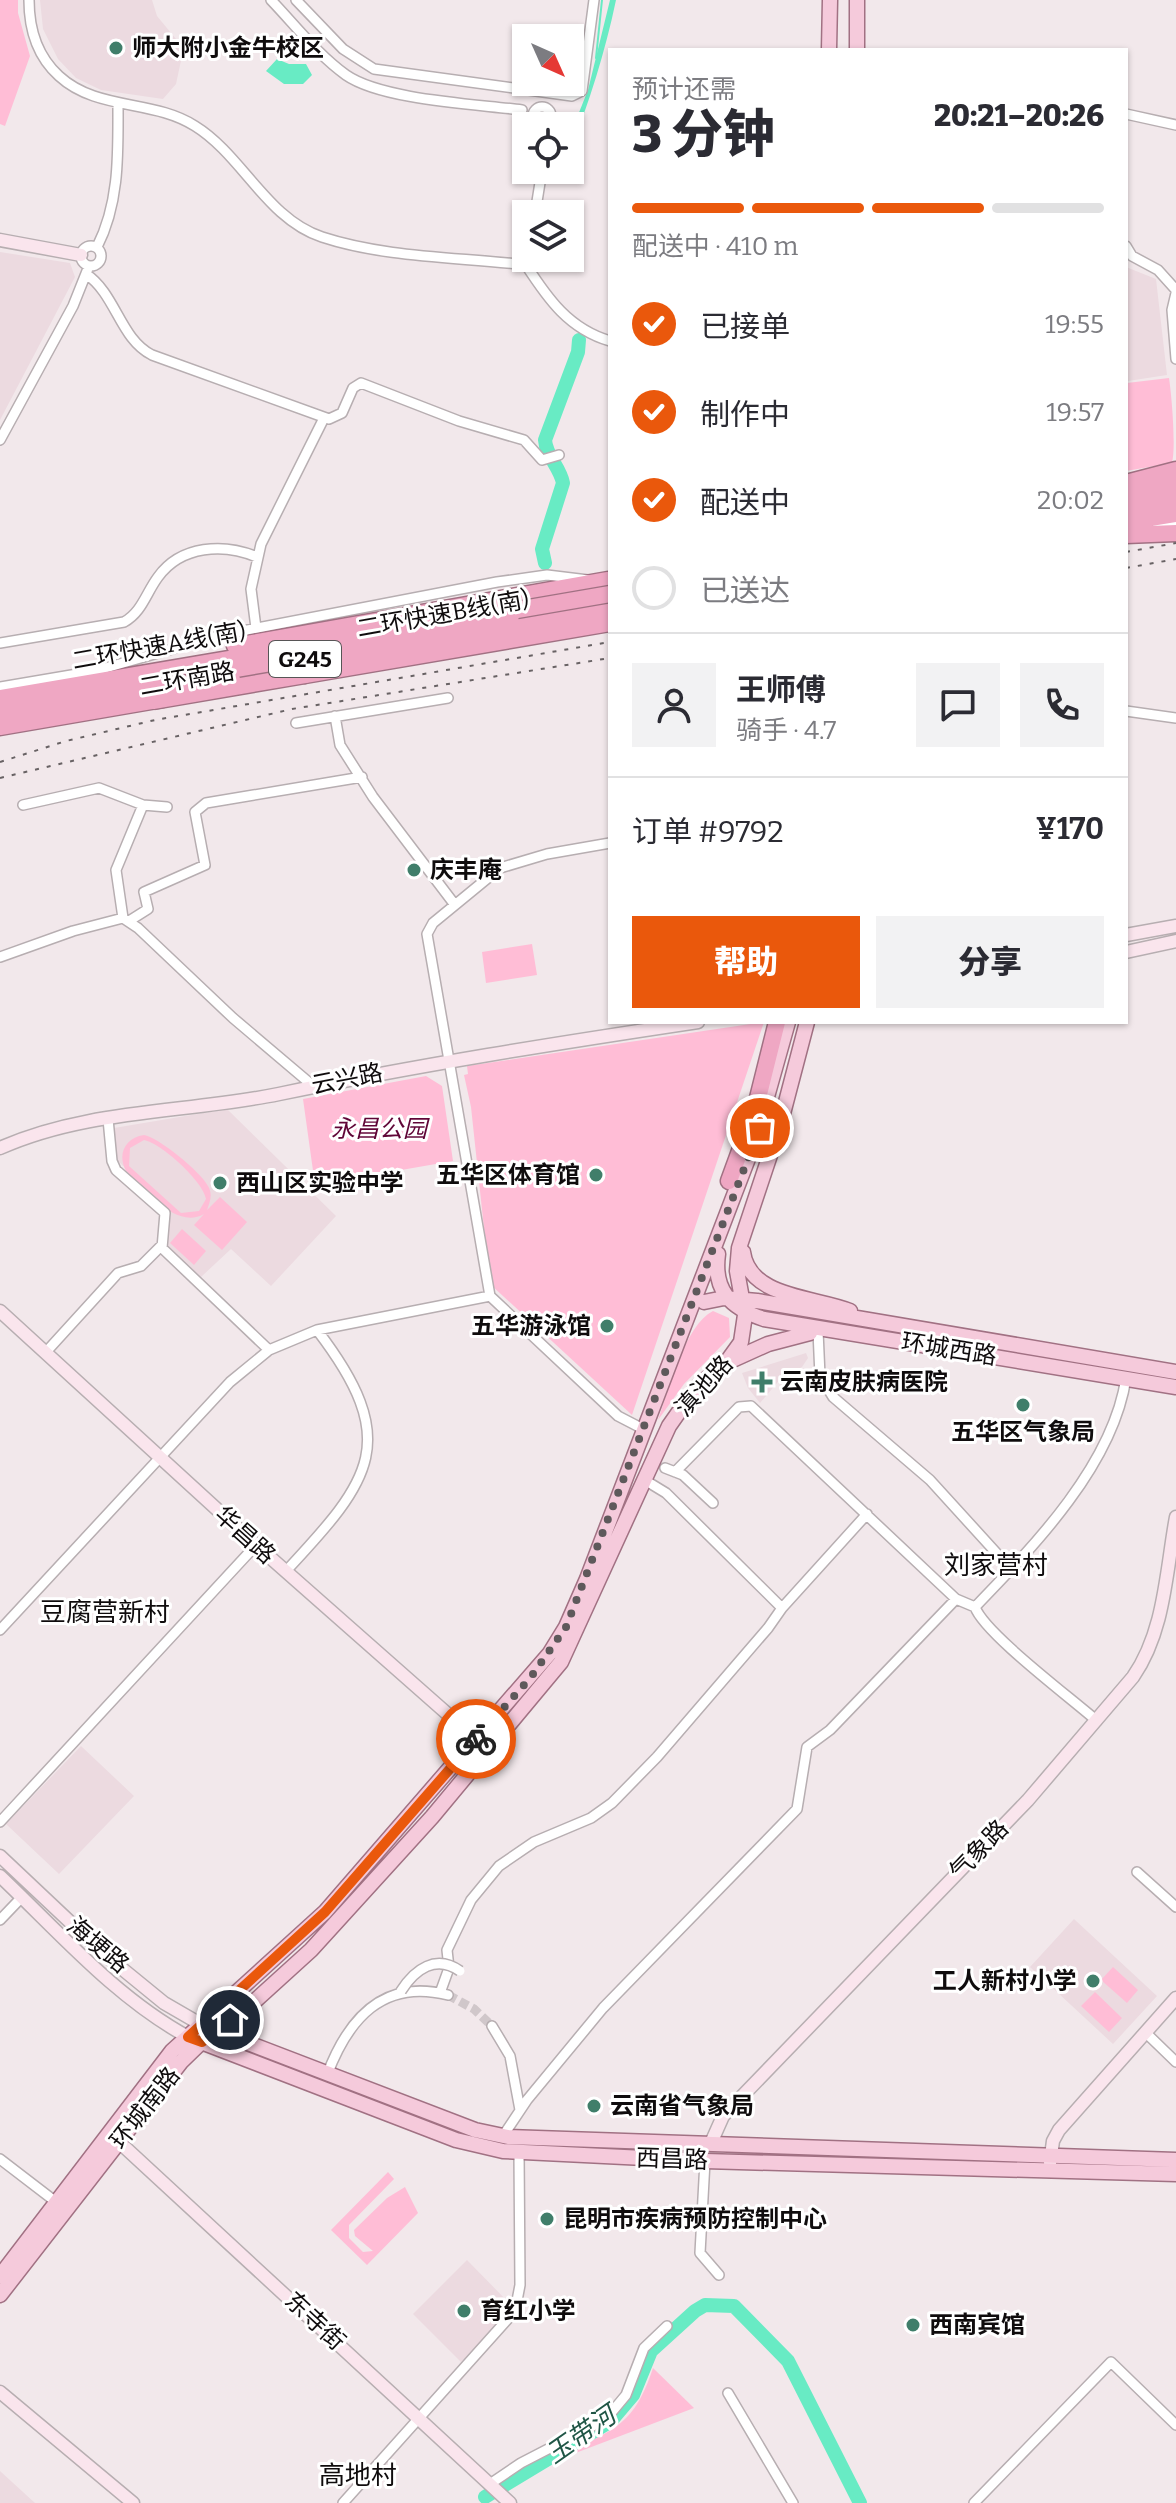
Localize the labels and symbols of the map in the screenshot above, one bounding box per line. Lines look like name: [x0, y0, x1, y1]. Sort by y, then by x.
north arrow: [512, 24, 584, 96]
place label: 师大附小金牛校区: [132, 34, 324, 62]
marker: 师大附小金牛校区: [107, 39, 125, 57]
street label: 二环快速B线(南): [355, 585, 531, 643]
street label: 二环快速A线(南): [70, 617, 248, 675]
road number: G245: [269, 641, 341, 677]
street label: 二环南路: [137, 657, 237, 701]
place label: 庆丰庵: [430, 856, 502, 884]
marker: 庆丰庵: [405, 861, 423, 879]
street label: 云兴路: [309, 1058, 385, 1100]
pin: [726, 1094, 794, 1162]
park label: 永昌公园: [331, 1115, 430, 1143]
place label: 五华区体育馆: [436, 1161, 580, 1189]
marker: 五华区体育馆: [587, 1166, 605, 1184]
place label: 西山区实验中学: [236, 1169, 404, 1197]
marker: 西山区实验中学: [211, 1174, 229, 1192]
place label: 五华游泳馆: [471, 1312, 591, 1340]
marker: 五华游泳馆: [598, 1317, 616, 1335]
street label: 环城西路: [899, 1328, 999, 1370]
street label: 滇池路: [670, 1350, 738, 1422]
place label: 云南皮肤病医院: [780, 1368, 948, 1396]
marker: 云南皮肤病医院: [751, 1371, 773, 1393]
marker: 五华区气象局: [1014, 1396, 1032, 1414]
place label: 五华区气象局: [951, 1418, 1095, 1446]
street label: 华昌路: [209, 1501, 281, 1569]
district label: 刘家营村: [944, 1550, 1048, 1581]
district label: 豆腐营新村: [40, 1597, 170, 1628]
courier: [436, 1699, 516, 1779]
street label: 气象路: [944, 1814, 1014, 1886]
street label: 海埂路: [61, 1911, 135, 1979]
place label: 工人新村小学: [933, 1967, 1077, 1995]
marker: 工人新村小学: [1084, 1972, 1102, 1990]
pin: [196, 1986, 264, 2054]
street label: 环城南路: [104, 2062, 186, 2154]
place label: 云南省气象局: [610, 2092, 754, 2120]
marker: 云南省气象局: [585, 2097, 603, 2115]
street label: 西昌路: [636, 2144, 708, 2174]
place label: 昆明市疾病预防控制中心: [563, 2205, 827, 2233]
marker: 昆明市疾病预防控制中心: [538, 2210, 556, 2228]
street label: 东寺街: [279, 2286, 351, 2356]
place label: 育红小学: [480, 2297, 576, 2325]
marker: 育红小学: [455, 2302, 473, 2320]
place label: 西南宾馆: [929, 2311, 1025, 2339]
marker: 西南宾馆: [904, 2316, 922, 2334]
water label: 玉带河: [540, 2397, 626, 2470]
district label: 高地村: [319, 2460, 397, 2491]

